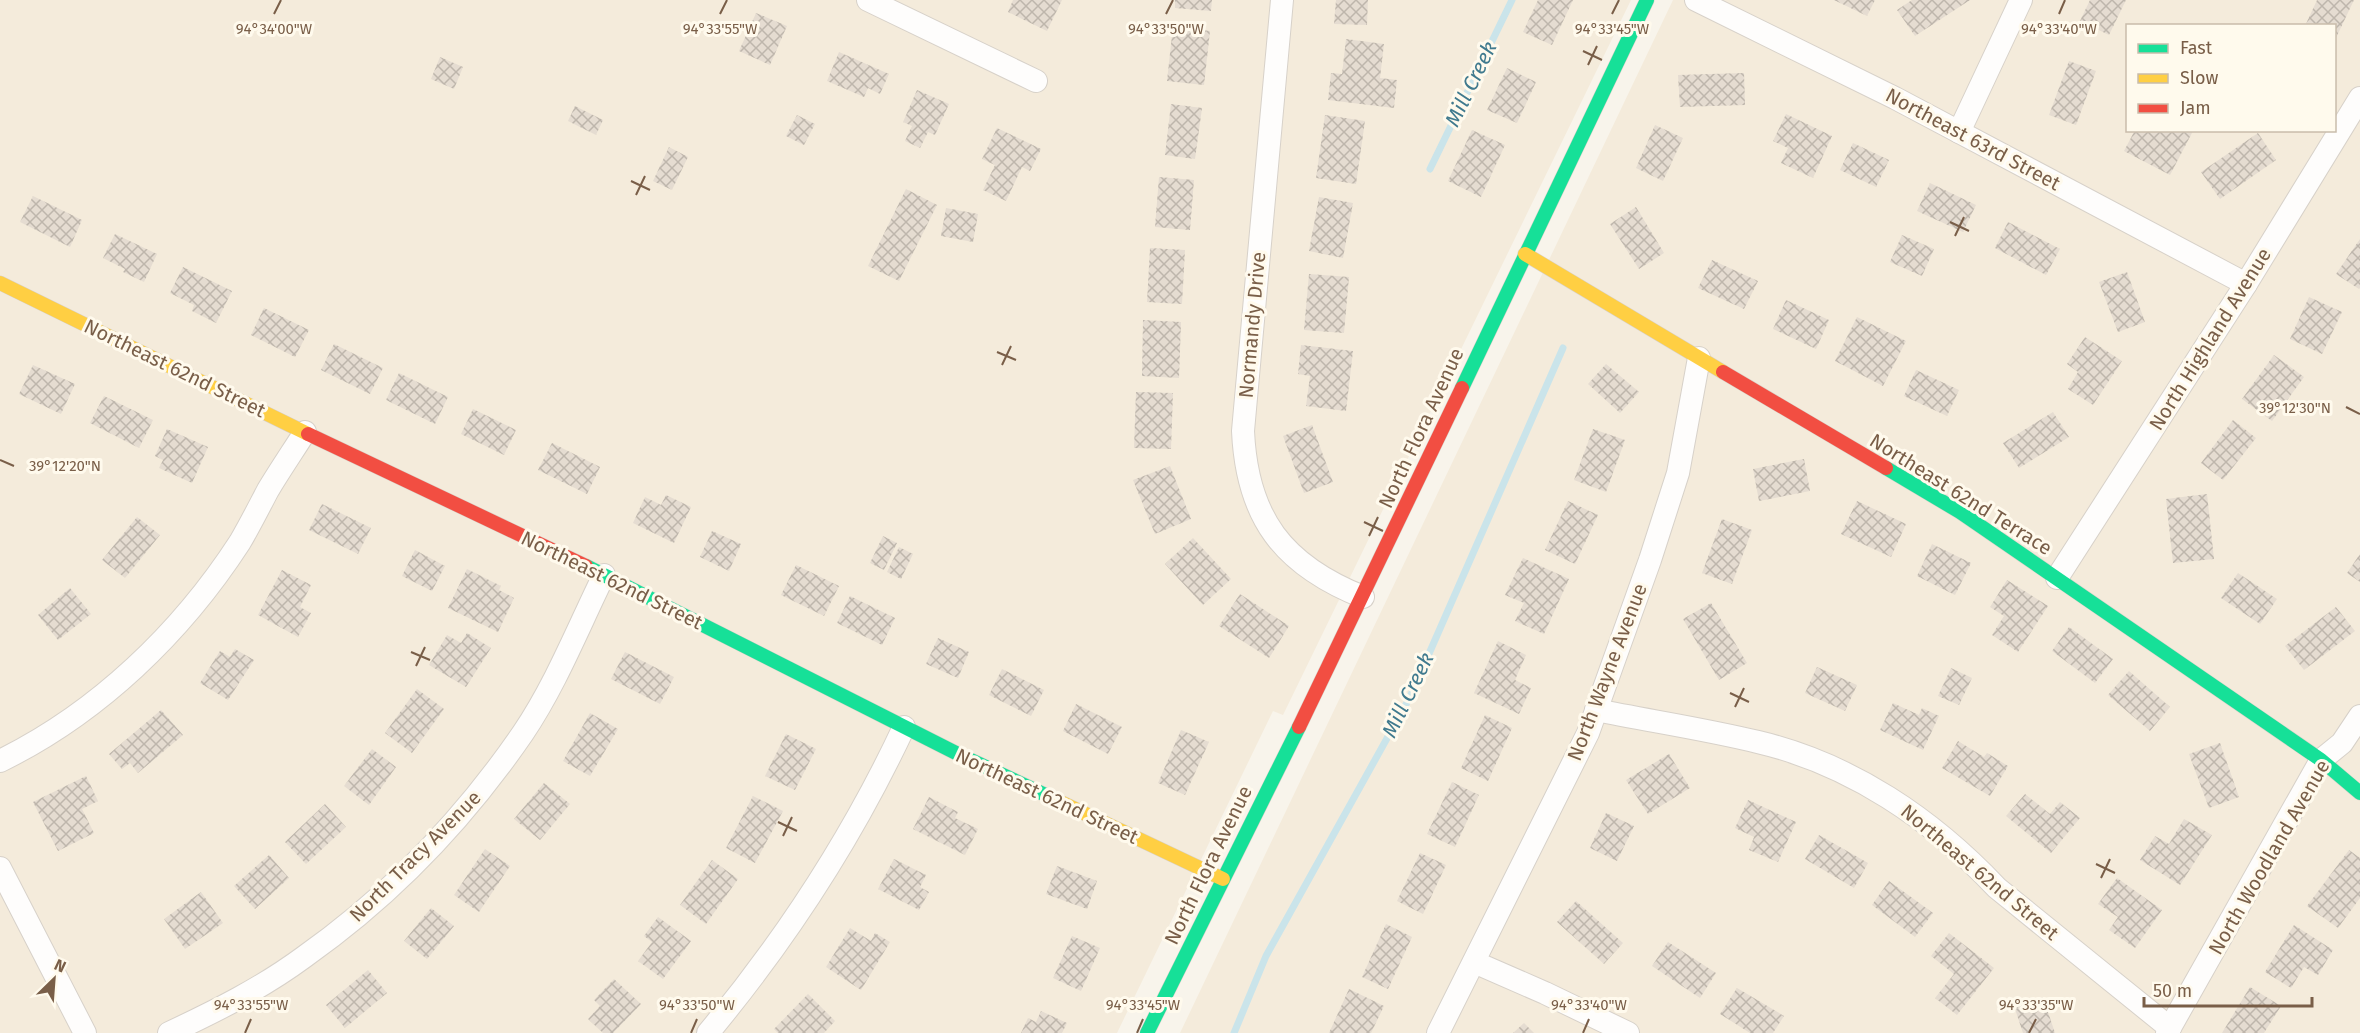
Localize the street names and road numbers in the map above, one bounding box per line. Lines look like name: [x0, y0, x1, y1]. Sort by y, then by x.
street label: Northeast 63rd Street: [1882, 83, 2065, 196]
street label: North Highland Avenue: [2144, 243, 2276, 435]
street label: Normandy Drive: [1234, 251, 1270, 399]
street label: Northeast 62nd Street: [80, 314, 270, 423]
street label: North Flora Avenue: [1373, 344, 1469, 512]
street label: Northeast 62nd Terrace: [1865, 428, 2057, 560]
street label: Northeast 62nd Street: [517, 526, 707, 635]
street label: North Wayne Avenue: [1562, 580, 1652, 764]
street label: Northeast 62nd Street: [952, 743, 1143, 849]
street label: North Woodland Avenue: [2203, 755, 2335, 959]
street label: North Flora Avenue: [1159, 782, 1257, 948]
street label: North Tracy Avenue: [344, 785, 486, 927]
street label: Northeast 62nd Street: [1896, 799, 2064, 946]

